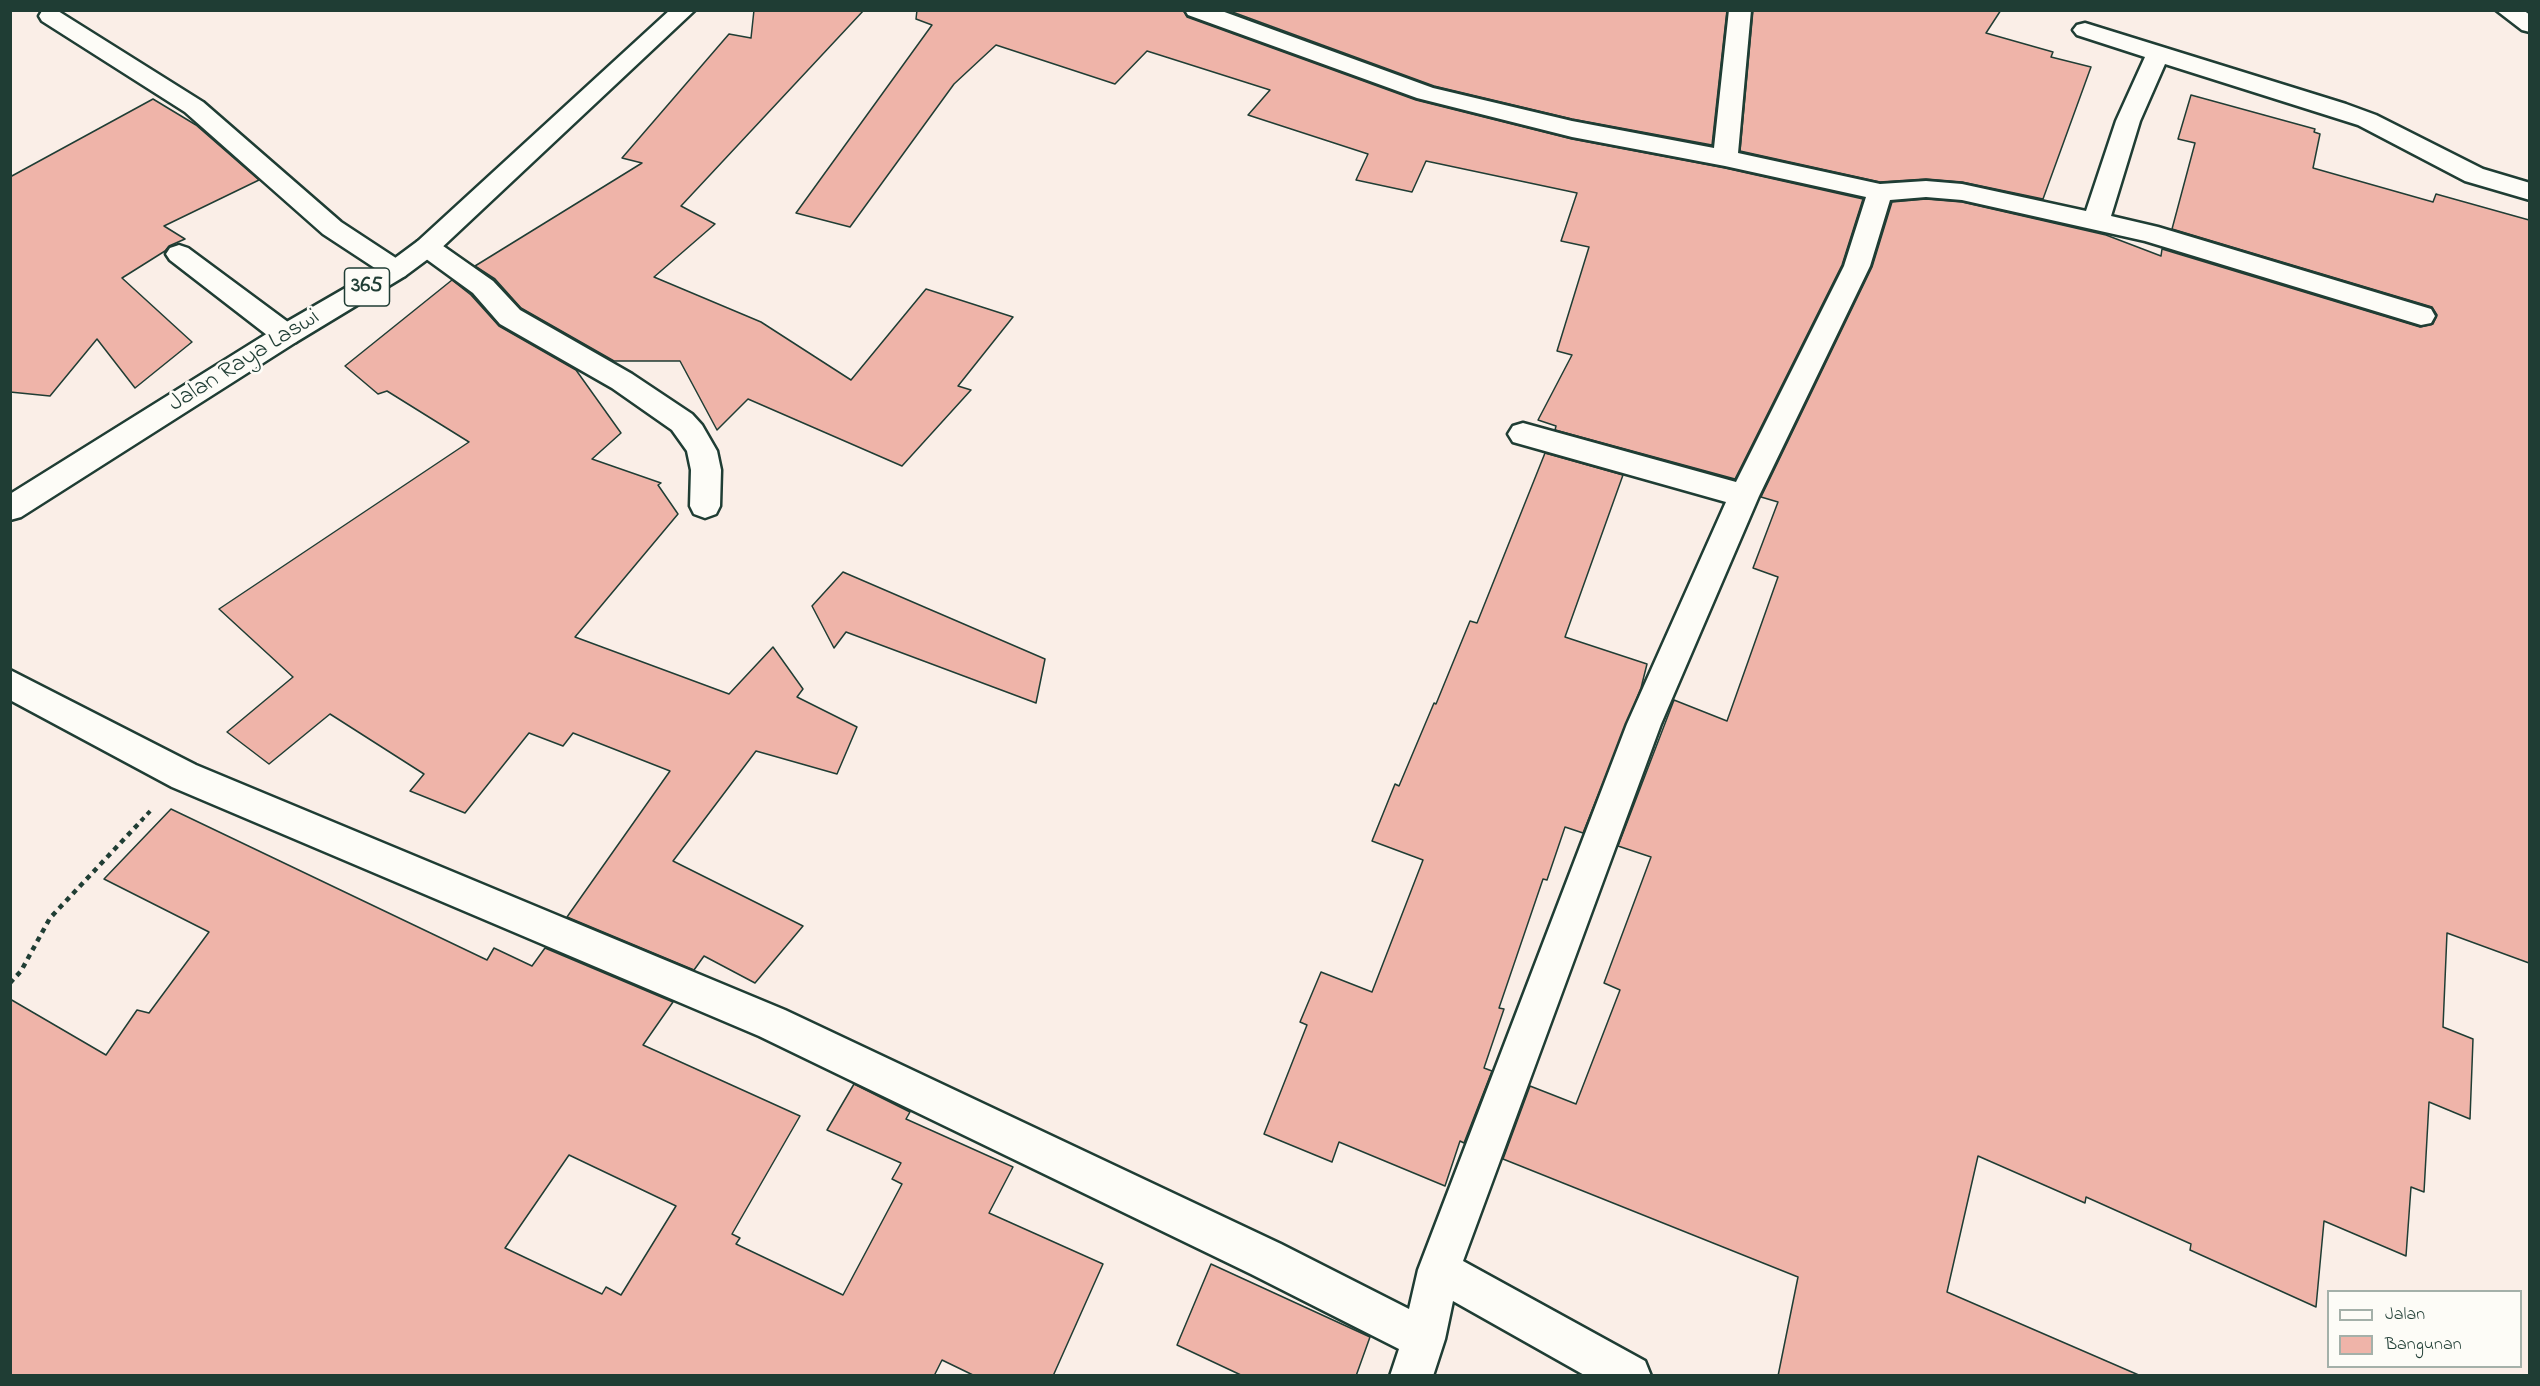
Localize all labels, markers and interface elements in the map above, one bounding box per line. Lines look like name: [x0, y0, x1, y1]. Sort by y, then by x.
road number: 365: [344, 268, 389, 306]
street label: Jalan Raya Laswi: [164, 304, 326, 420]
legend: [2327, 1290, 2522, 1368]
text: Jalan: [2385, 1302, 2425, 1328]
text: Bangunan: [2385, 1332, 2462, 1358]

